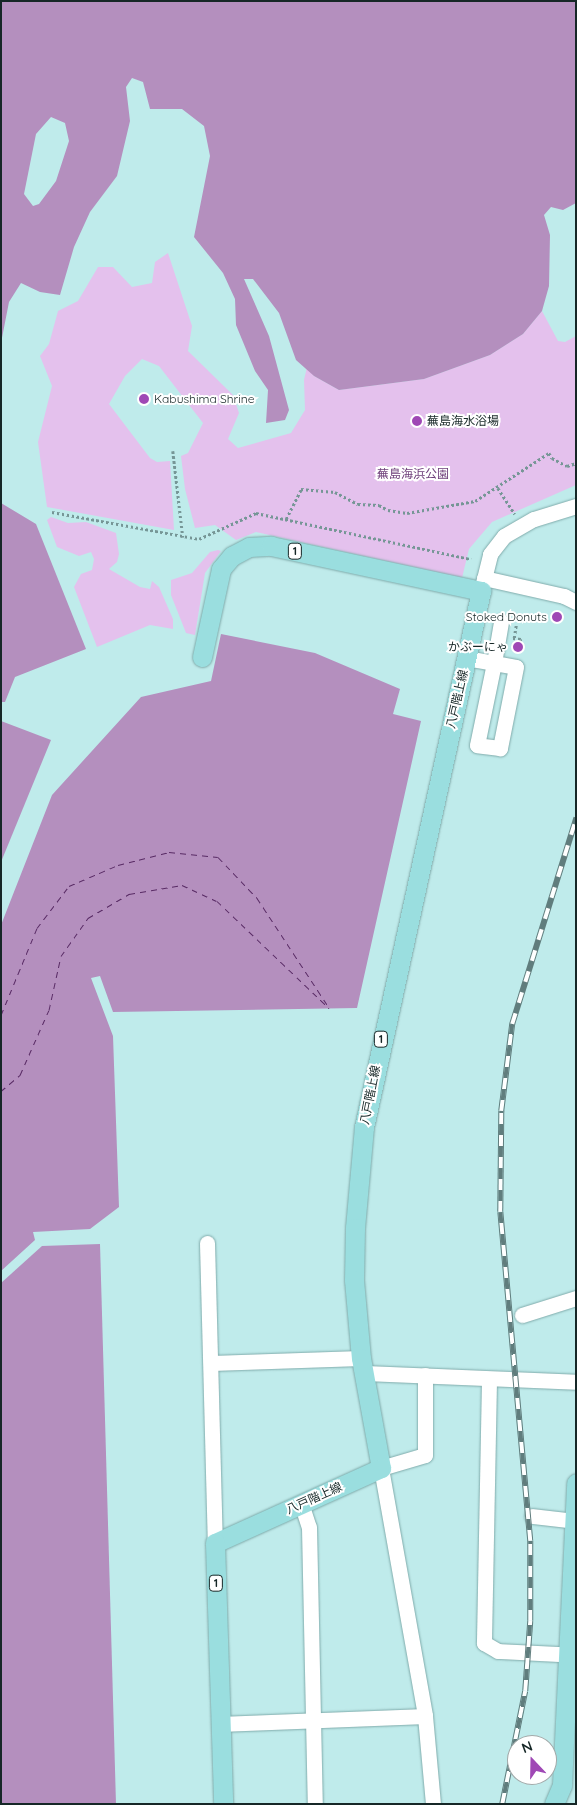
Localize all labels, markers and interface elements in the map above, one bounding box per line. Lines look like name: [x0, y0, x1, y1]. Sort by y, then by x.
place label: Kabushima Shrine: [154, 392, 254, 406]
marker: Kabushima Shrine: [138, 393, 150, 405]
place label: 蕪島海水浴場: [427, 414, 499, 428]
marker: 蕪島海水浴場: [411, 415, 423, 427]
park label: 蕪島海浜公園: [377, 467, 449, 481]
road number: 1: [288, 542, 302, 560]
place label: Stoked Donuts: [466, 610, 547, 624]
marker: Stoked Donuts: [551, 611, 563, 623]
place label: かぶーにゃ: [448, 640, 508, 654]
marker: かぶーにゃ: [512, 641, 524, 653]
street label: 八戸階上線: [443, 668, 471, 730]
road number: 1: [374, 1030, 388, 1048]
street label: 八戸階上線: [357, 1064, 383, 1126]
street label: 八戸階上線: [284, 1479, 344, 1517]
road number: 1: [208, 1575, 224, 1592]
north arrow: [507, 1735, 557, 1785]
text: N: [519, 1737, 535, 1757]

